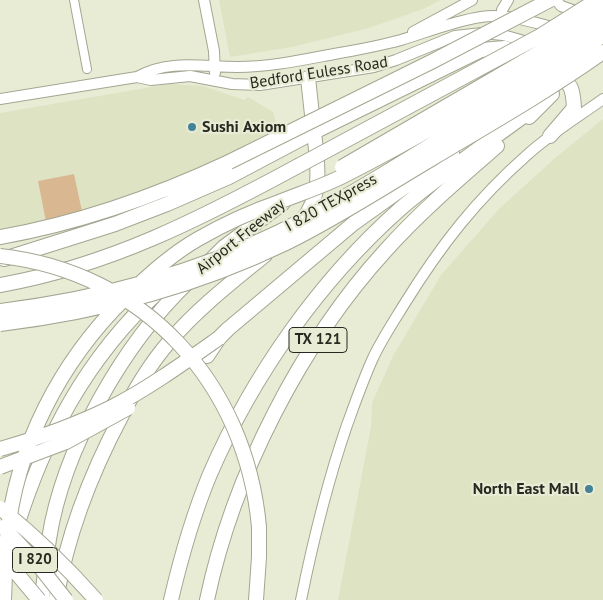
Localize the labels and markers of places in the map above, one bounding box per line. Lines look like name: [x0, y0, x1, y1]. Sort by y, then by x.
place label: Sushi Axiom: [202, 117, 286, 137]
marker: Sushi Axiom: [186, 121, 198, 133]
place label: North East Mall: [473, 479, 579, 499]
marker: North East Mall: [583, 483, 595, 495]

